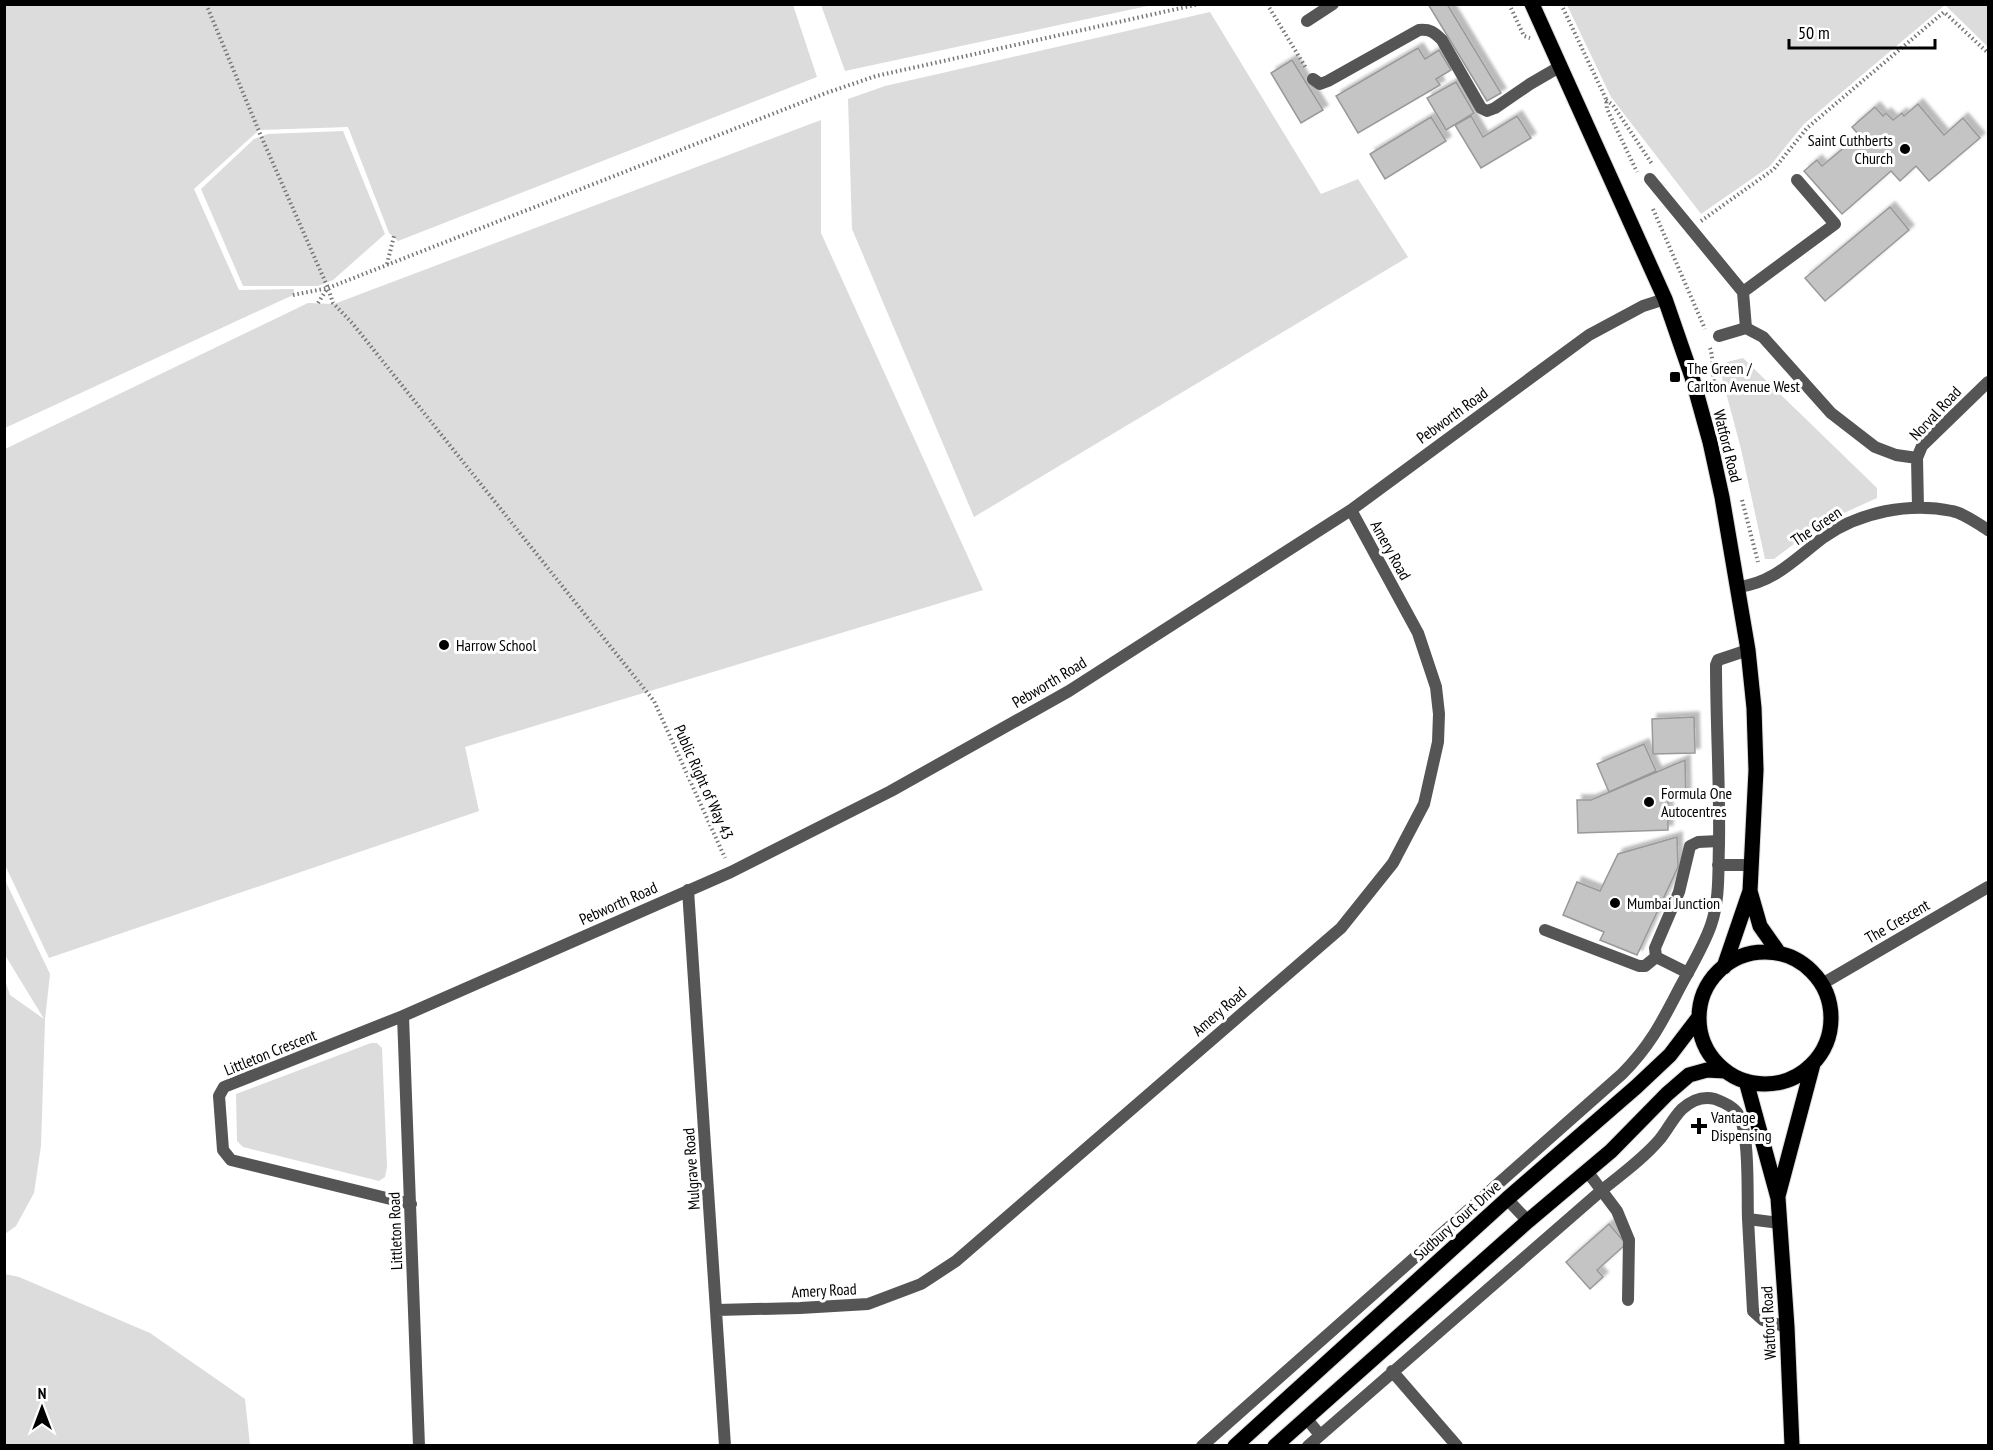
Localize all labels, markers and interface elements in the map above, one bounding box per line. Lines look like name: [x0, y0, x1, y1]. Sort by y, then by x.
scale bar: [1789, 12, 1934, 50]
text: 50 m: [1798, 21, 1830, 44]
place label: Saint Cuthberts Church: [1808, 130, 1893, 168]
marker: Saint Cuthberts Church: [1898, 142, 1912, 156]
place label: The Green / Carlton Avenue West: [1687, 358, 1801, 396]
marker: The Green / Carlton Avenue West: [1668, 370, 1682, 384]
street label: Pebworth Road: [1412, 382, 1492, 448]
street label: Norval Road: [1905, 382, 1965, 444]
street label: Watford Road: [1709, 408, 1747, 484]
street label: The Green: [1787, 502, 1845, 550]
street label: Amery Road: [1366, 517, 1416, 583]
place label: Harrow School: [456, 635, 536, 655]
marker: Harrow School: [437, 638, 451, 652]
street label: Pebworth Road: [1008, 652, 1090, 712]
street label: Public Right of Way 43: [670, 722, 738, 842]
place label: Formula One Autocentres: [1661, 783, 1732, 821]
marker: Formula One Autocentres: [1642, 795, 1656, 809]
street label: Pebworth Road: [576, 877, 660, 929]
place label: Mumbai Junction: [1627, 893, 1720, 913]
street label: The Crescent: [1861, 894, 1933, 947]
marker: Mumbai Junction: [1608, 896, 1622, 910]
street label: Amery Road: [1188, 982, 1250, 1040]
street label: Littleton Crescent: [221, 1024, 320, 1080]
place label: Vantage Dispensing: [1710, 1107, 1772, 1145]
marker: Vantage Dispensing: [1692, 1119, 1706, 1133]
street label: Mulgrave Road: [678, 1127, 704, 1211]
street label: Sudbury Court Drive: [1409, 1176, 1505, 1264]
street label: Littleton Road: [384, 1192, 406, 1270]
street label: Amery Road: [791, 1278, 857, 1302]
street label: Watford Road: [1756, 1286, 1780, 1360]
north arrow: [12, 1378, 72, 1438]
text: N: [38, 1383, 46, 1403]

